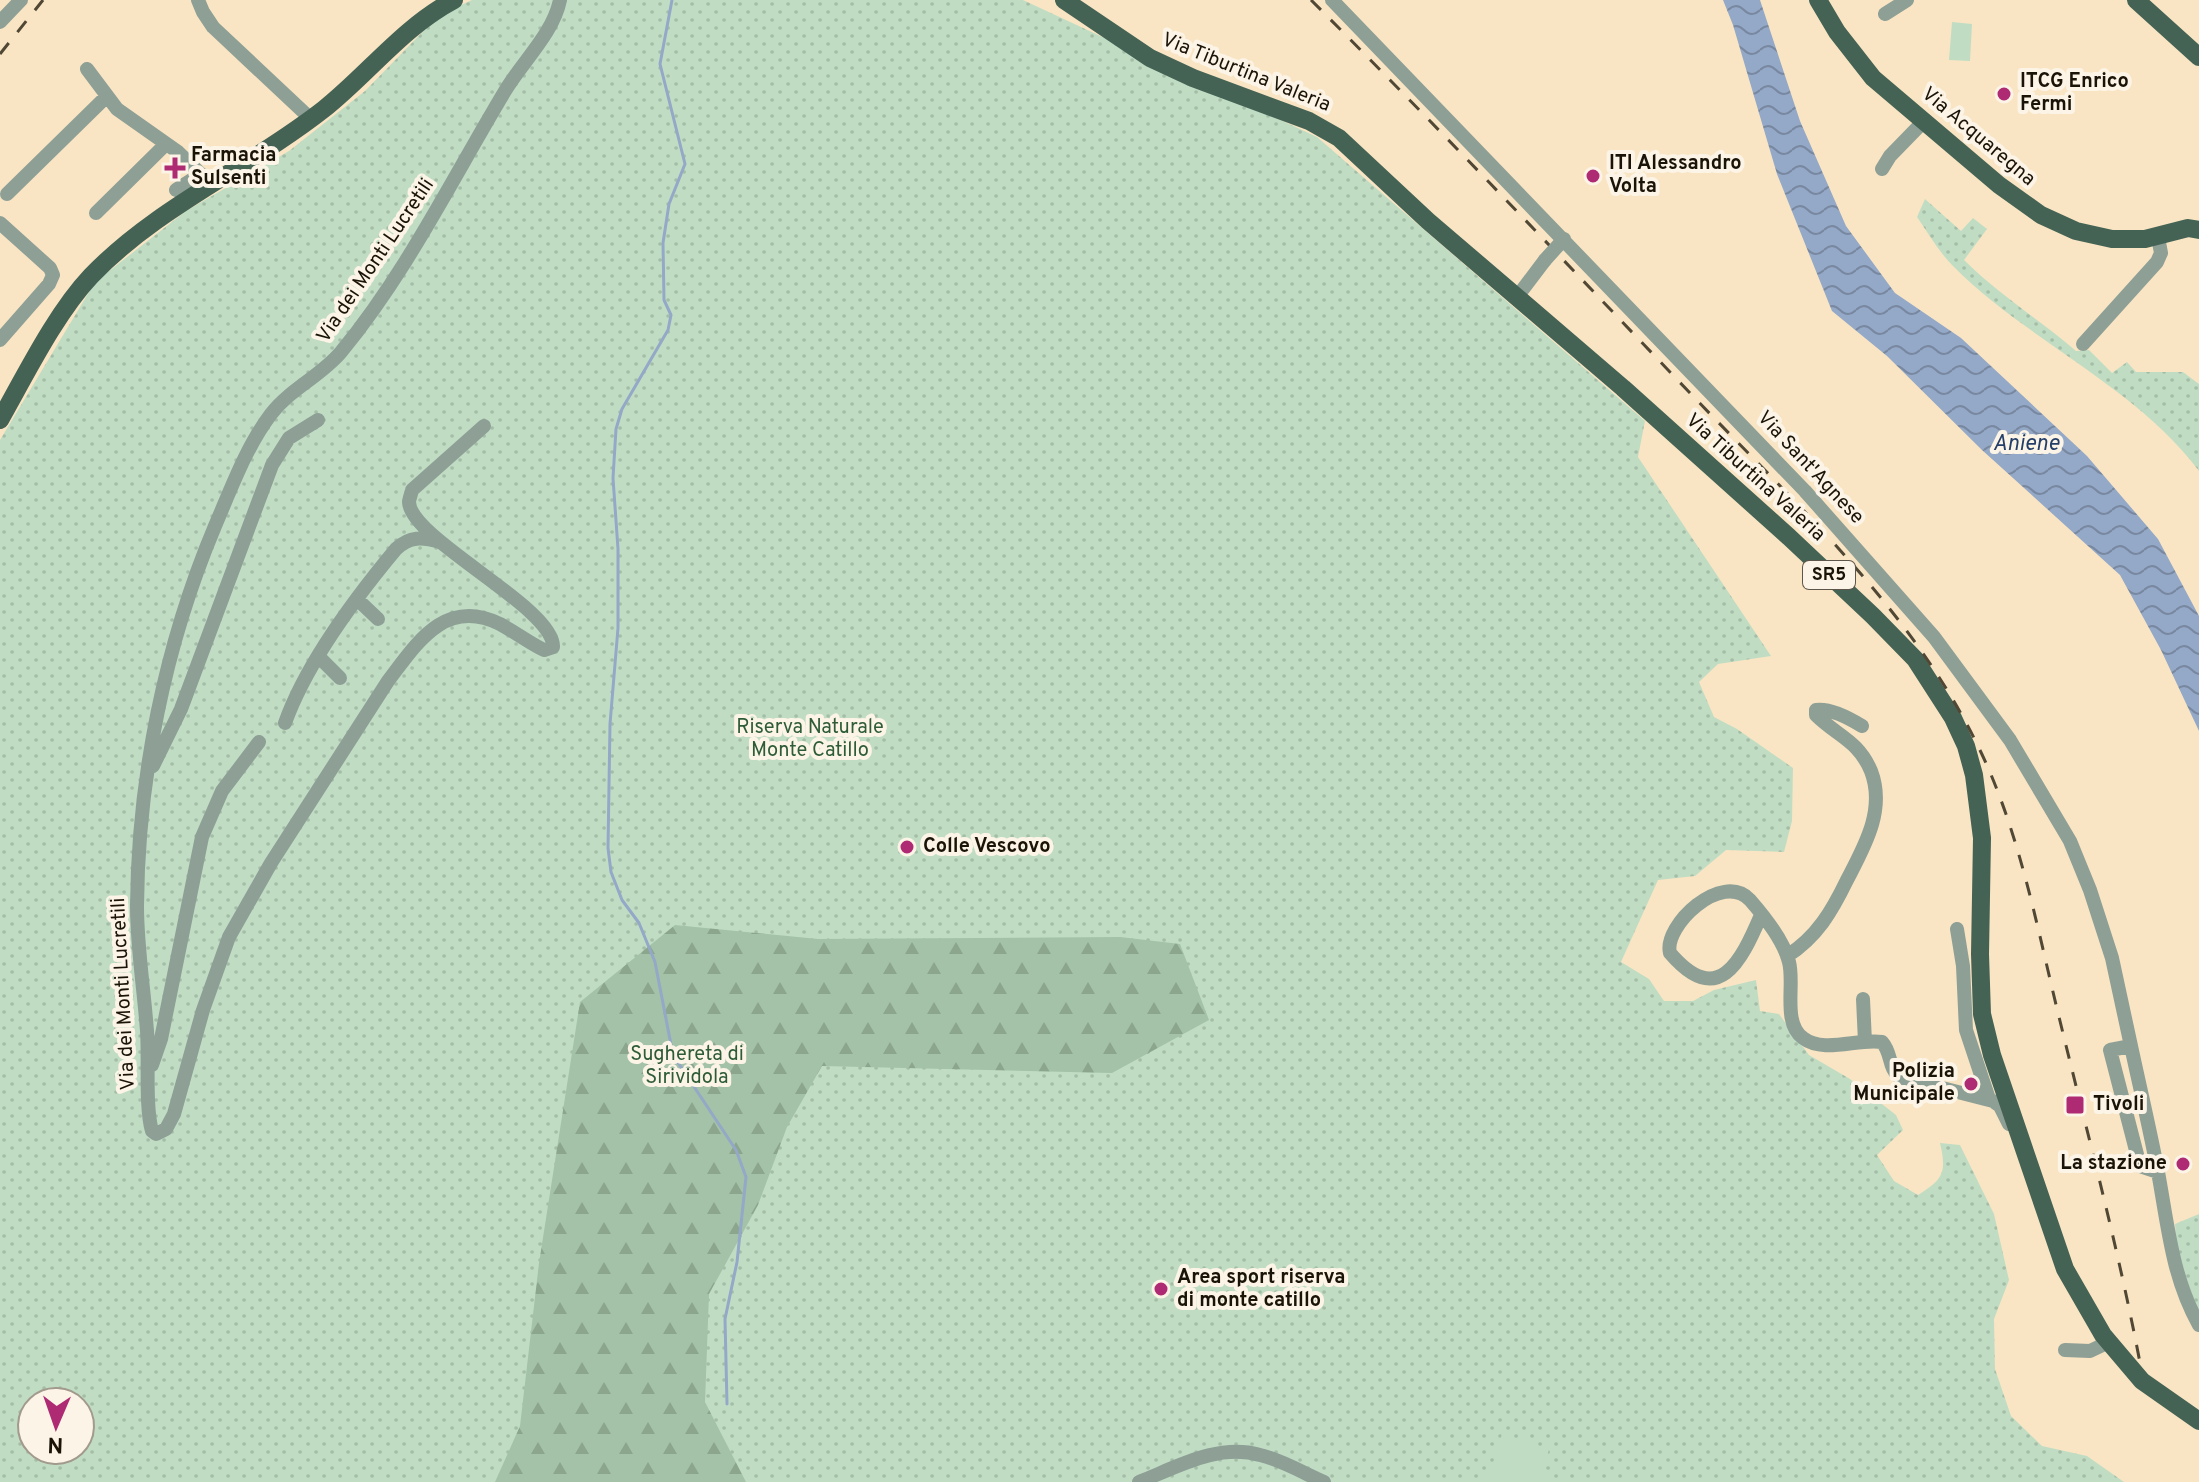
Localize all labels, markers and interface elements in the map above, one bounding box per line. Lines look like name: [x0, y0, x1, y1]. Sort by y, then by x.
street label: Via Tiburtina Valeria: [1158, 27, 1334, 119]
place label: ITCG Enrico Fermi: [2020, 69, 2129, 118]
street label: Via Acquaregna: [1916, 82, 2040, 192]
marker: ITCG Enrico Fermi: [1995, 85, 2013, 103]
place label: Farmacia Sulsenti: [191, 143, 277, 192]
place label: ITI Alessandro Volta: [1609, 151, 1741, 200]
marker: Farmacia Sulsenti: [166, 159, 184, 177]
marker: ITI Alessandro Volta: [1584, 167, 1602, 185]
street label: Via dei Monti Lucretili: [311, 174, 441, 348]
street label: Via Sant'Agnese: [1751, 406, 1869, 530]
street label: Via Tiburtina Valeria: [1680, 408, 1830, 548]
water label: Aniene: [1993, 431, 2060, 458]
road number: SR5: [1803, 561, 1855, 589]
park label: Riserva Naturale Monte Catillo: [736, 715, 884, 764]
place label: Colle Vescovo: [923, 834, 1051, 860]
marker: Colle Vescovo: [898, 838, 916, 856]
street label: Via dei Monti Lucretili: [106, 897, 142, 1091]
park label: Sughereta di Sirividola: [630, 1042, 744, 1091]
place label: Polizia Municipale: [1853, 1059, 1955, 1108]
marker: Polizia Municipale: [1962, 1075, 1980, 1093]
place label: Tivoli: [2093, 1092, 2144, 1118]
marker: Tivoli: [2064, 1094, 2086, 1116]
place label: La stazione: [2060, 1151, 2167, 1177]
marker: La stazione: [2174, 1155, 2192, 1173]
place label: Area sport riserva di monte catillo: [1177, 1265, 1345, 1314]
marker: Area sport riserva di monte catillo: [1152, 1280, 1170, 1298]
north arrow: [16, 1386, 96, 1466]
text: N: [47, 1430, 64, 1457]

